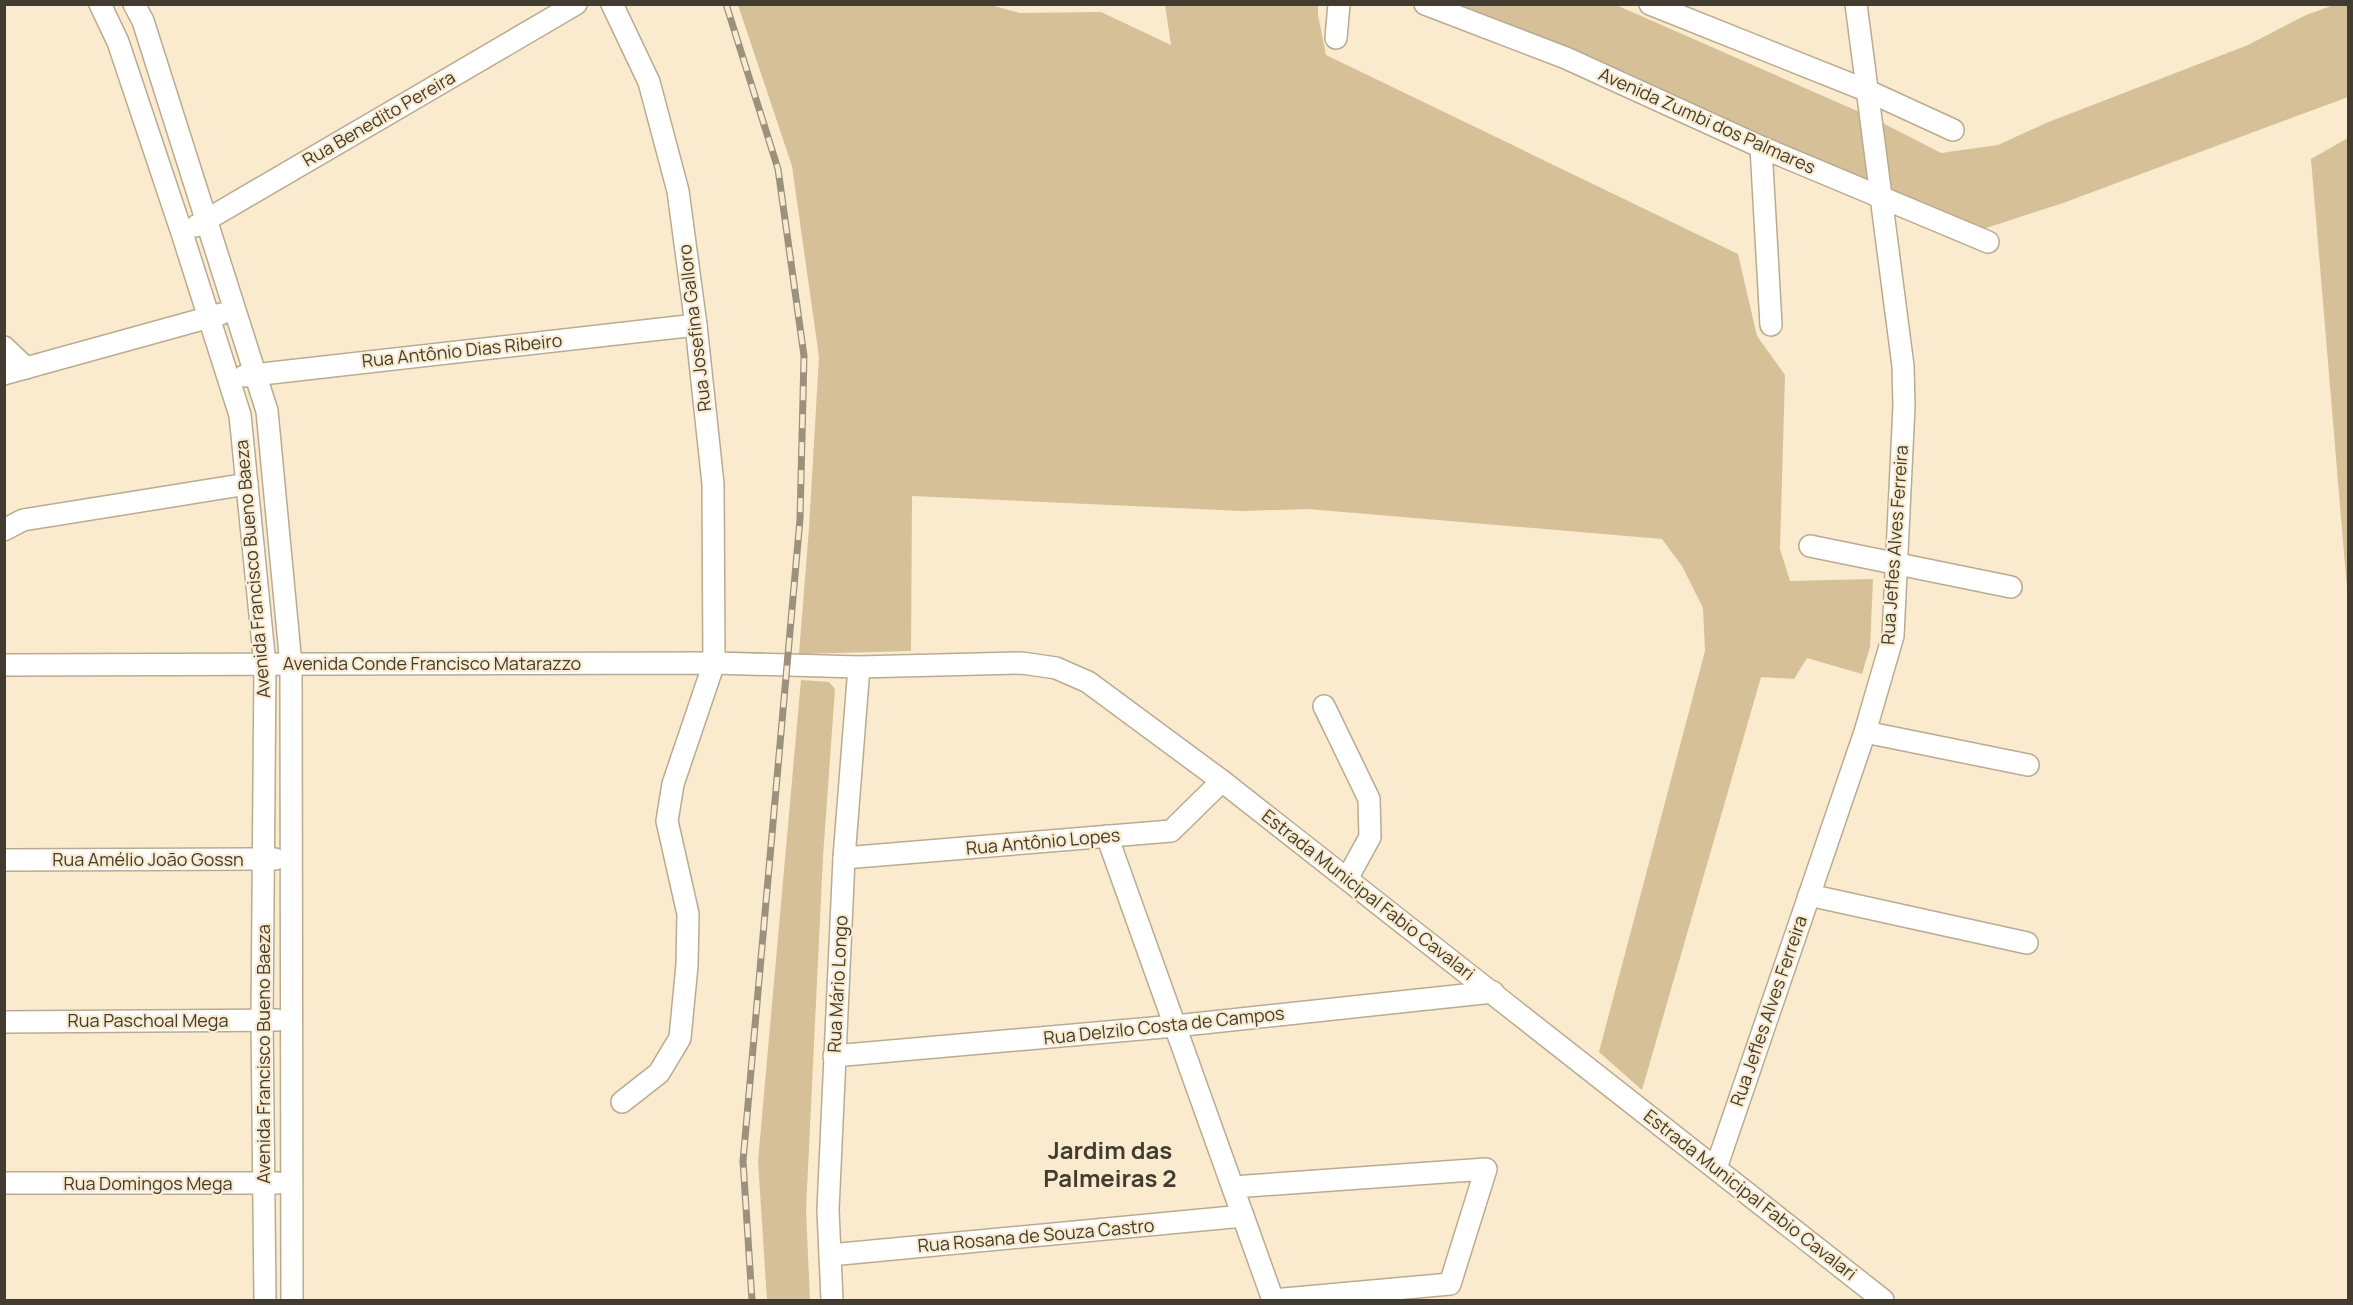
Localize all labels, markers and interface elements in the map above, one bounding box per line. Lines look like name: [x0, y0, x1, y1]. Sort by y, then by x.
street label: Avenida Zumbi dos Palmares: [1595, 61, 1820, 179]
street label: Rua Benedito Pereira: [298, 65, 459, 172]
street label: Rua Josefina Galloro: [672, 243, 716, 413]
street label: Rua Antônio Dias Ribeiro: [360, 328, 563, 372]
street label: Avenida Francisco Bueno Baeza: [229, 439, 275, 699]
street label: Rua Jefles Alves Ferreira: [1875, 444, 1913, 646]
street label: Avenida Conde Francisco Matarazzo: [283, 651, 581, 675]
street label: Estrada Municipal Fabio Cavalari: [1257, 803, 1480, 985]
street label: Rua Antônio Lopes: [965, 822, 1121, 860]
street label: Rua Amélio João Gossn: [52, 847, 244, 871]
street label: Rua Jefles Alves Ferreira: [1724, 912, 1812, 1109]
street label: Rua Mário Longo: [821, 915, 853, 1053]
street label: Avenida Francisco Bueno Baeza: [251, 924, 275, 1184]
street label: Rua Delzilo Costa de Campos: [1042, 1000, 1285, 1050]
street label: Rua Paschoal Mega: [68, 1008, 228, 1032]
street label: Estrada Municipal Fabio Cavalari: [1639, 1103, 1862, 1285]
district label: Jardim das Palmeiras 2: [1043, 1133, 1177, 1194]
street label: Rua Domingos Mega: [63, 1171, 233, 1195]
street label: Rua Rosana de Souza Castro: [917, 1213, 1155, 1257]

